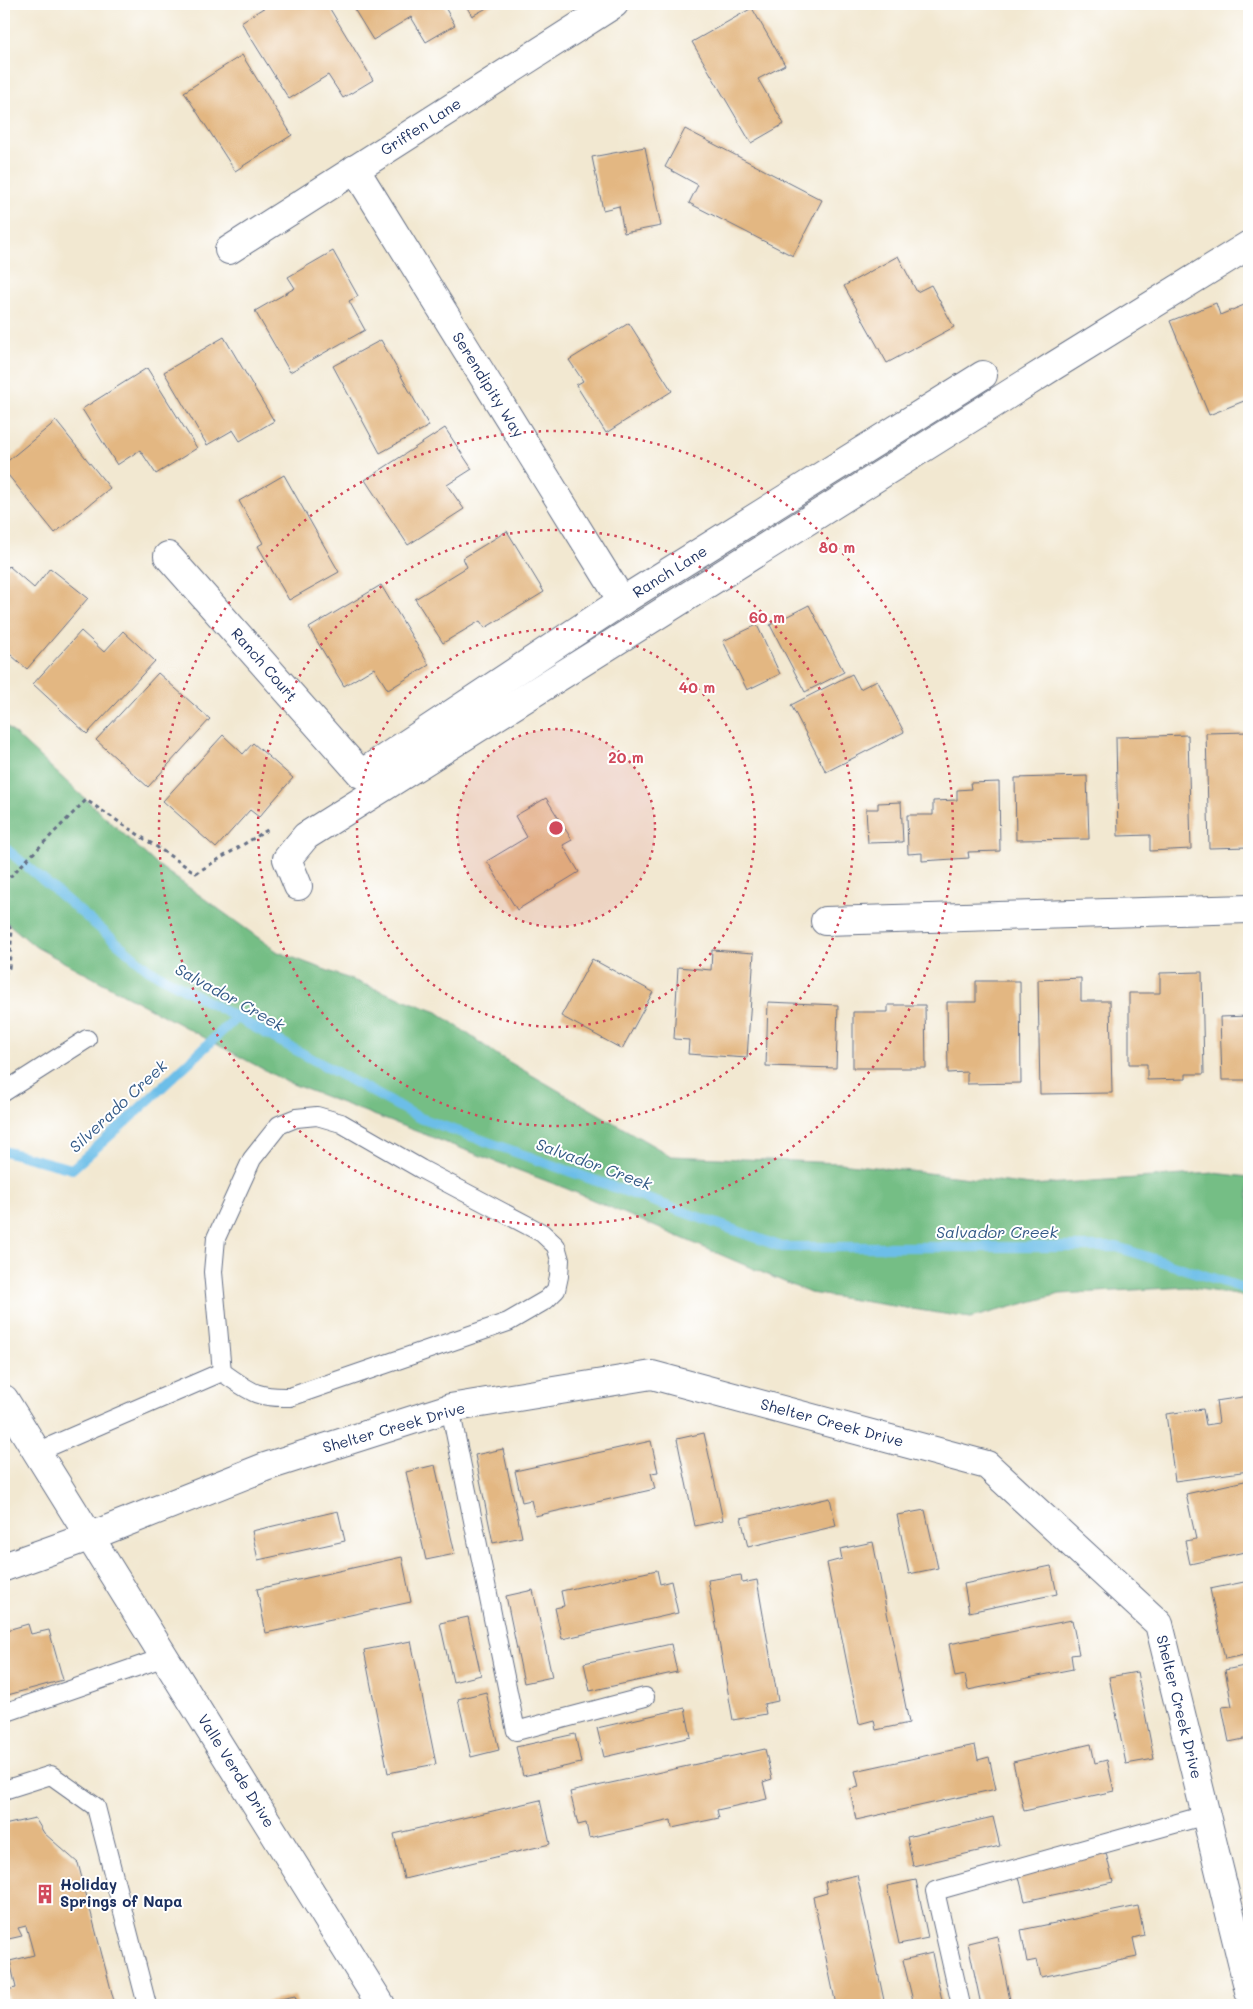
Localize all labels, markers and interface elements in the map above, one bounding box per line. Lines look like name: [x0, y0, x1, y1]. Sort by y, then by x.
street label: Griffen Lane: [376, 93, 465, 160]
street label: Serendipity Way: [448, 328, 529, 441]
text: 80 m: [819, 537, 855, 557]
street label: Ranch Lane: [628, 540, 710, 602]
text: 60 m: [749, 607, 785, 627]
street label: Ranch Court: [227, 623, 302, 705]
text: 40 m: [679, 677, 715, 697]
text: 20 m: [608, 747, 644, 767]
centre of rings: [547, 819, 565, 837]
water label: Salvador Creek: [172, 958, 289, 1036]
water label: Silverado Creek: [64, 1054, 172, 1157]
water label: Salvador Creek: [533, 1133, 656, 1194]
water label: Salvador Creek: [936, 1221, 1058, 1242]
street label: Shelter Creek Drive: [758, 1393, 906, 1451]
street label: Shelter Creek Drive: [320, 1397, 467, 1457]
street label: Shelter Creek Drive: [1152, 1633, 1208, 1781]
street label: Valle Verde Drive: [194, 1710, 280, 1831]
place label: Holiday Springs of Napa: [60, 1874, 182, 1911]
building icon: Holiday Springs of Napa: [34, 1883, 56, 1905]

